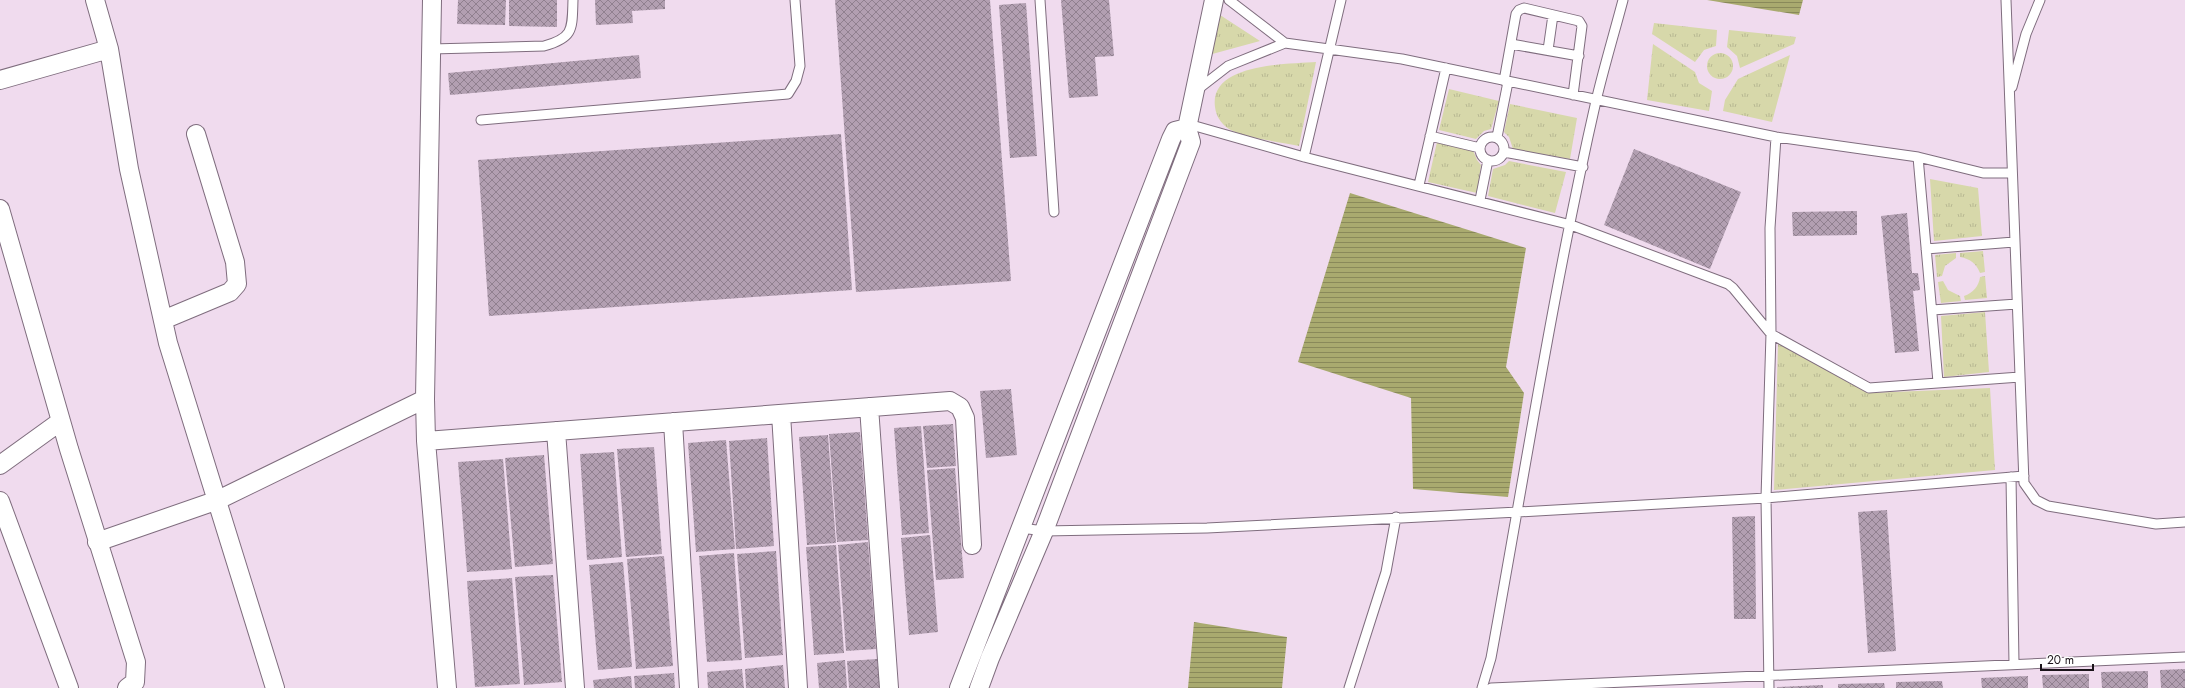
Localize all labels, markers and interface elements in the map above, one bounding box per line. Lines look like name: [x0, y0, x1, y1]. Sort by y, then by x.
scale bar: [2041, 646, 2093, 672]
text: 20 m: [2047, 651, 2074, 669]

